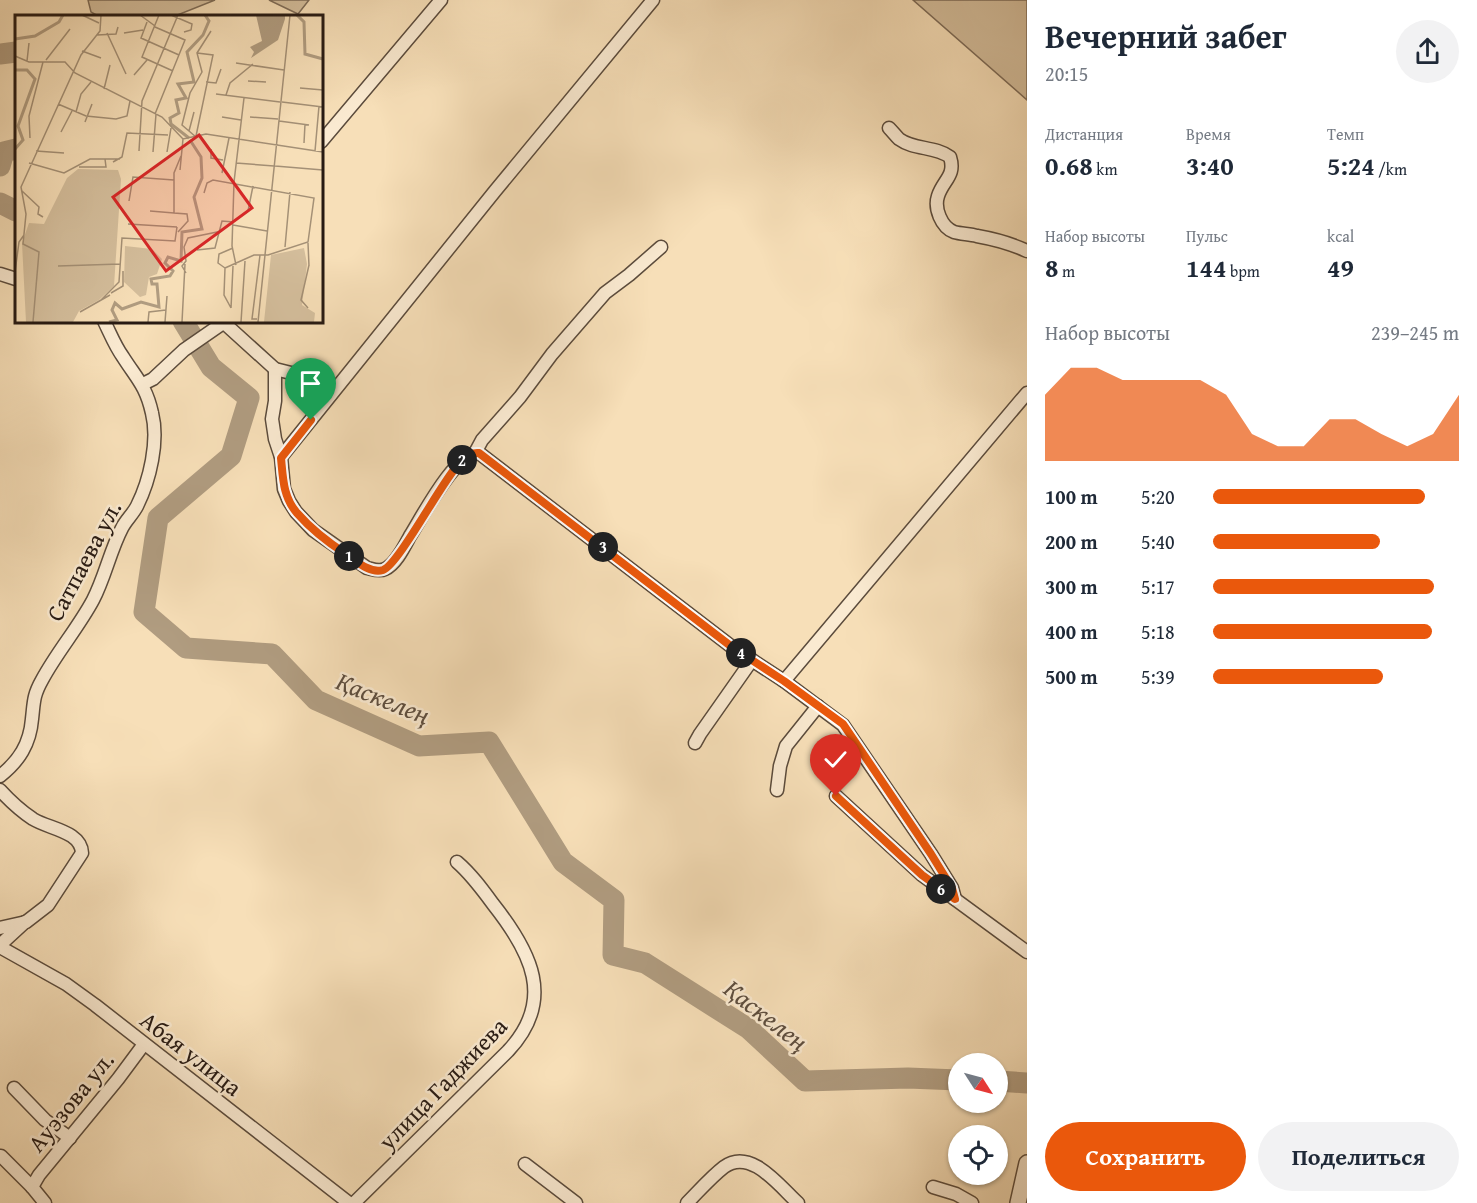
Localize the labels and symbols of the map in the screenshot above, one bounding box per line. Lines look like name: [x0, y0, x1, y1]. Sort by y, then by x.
inset map: [15, 15, 322, 322]
pin: [285, 358, 336, 420]
pin: 2: [447, 445, 477, 475]
street label: Сатпаева ул.: [37, 494, 130, 627]
pin: 3: [588, 532, 618, 562]
pin: 1: [334, 541, 364, 571]
pin: 4: [726, 638, 756, 668]
water label: Қаскелең: [331, 661, 436, 734]
pin: [810, 734, 861, 796]
pin: 6: [926, 874, 956, 904]
water label: Қаскелең: [716, 969, 817, 1060]
street label: Абая улица: [133, 1003, 250, 1105]
street label: улица Гаджиева: [369, 1009, 516, 1159]
street label: Ауэзова ул.: [19, 1044, 122, 1159]
north arrow: [948, 1053, 1008, 1113]

